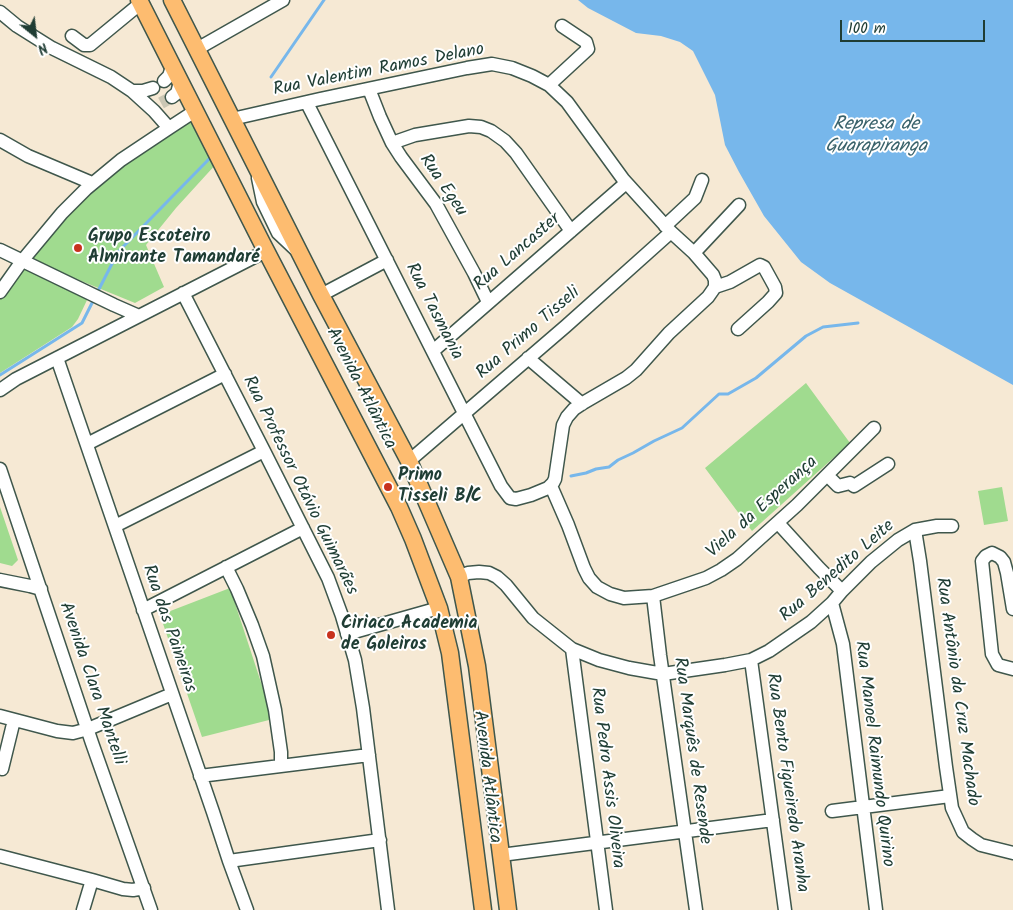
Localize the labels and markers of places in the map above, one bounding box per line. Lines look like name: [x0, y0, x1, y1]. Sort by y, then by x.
place label: Grupo Escoteiro Almirante Tamandaré: [88, 227, 259, 270]
marker: Grupo Escoteiro Almirante Tamandaré: [72, 242, 84, 254]
place label: Primo Tisseli B/C: [398, 466, 482, 508]
marker: Primo Tisseli B/C: [382, 481, 394, 493]
place label: Ciriaco Academia de Goleiros: [341, 614, 478, 656]
marker: Ciriaco Academia de Goleiros: [325, 629, 337, 641]

